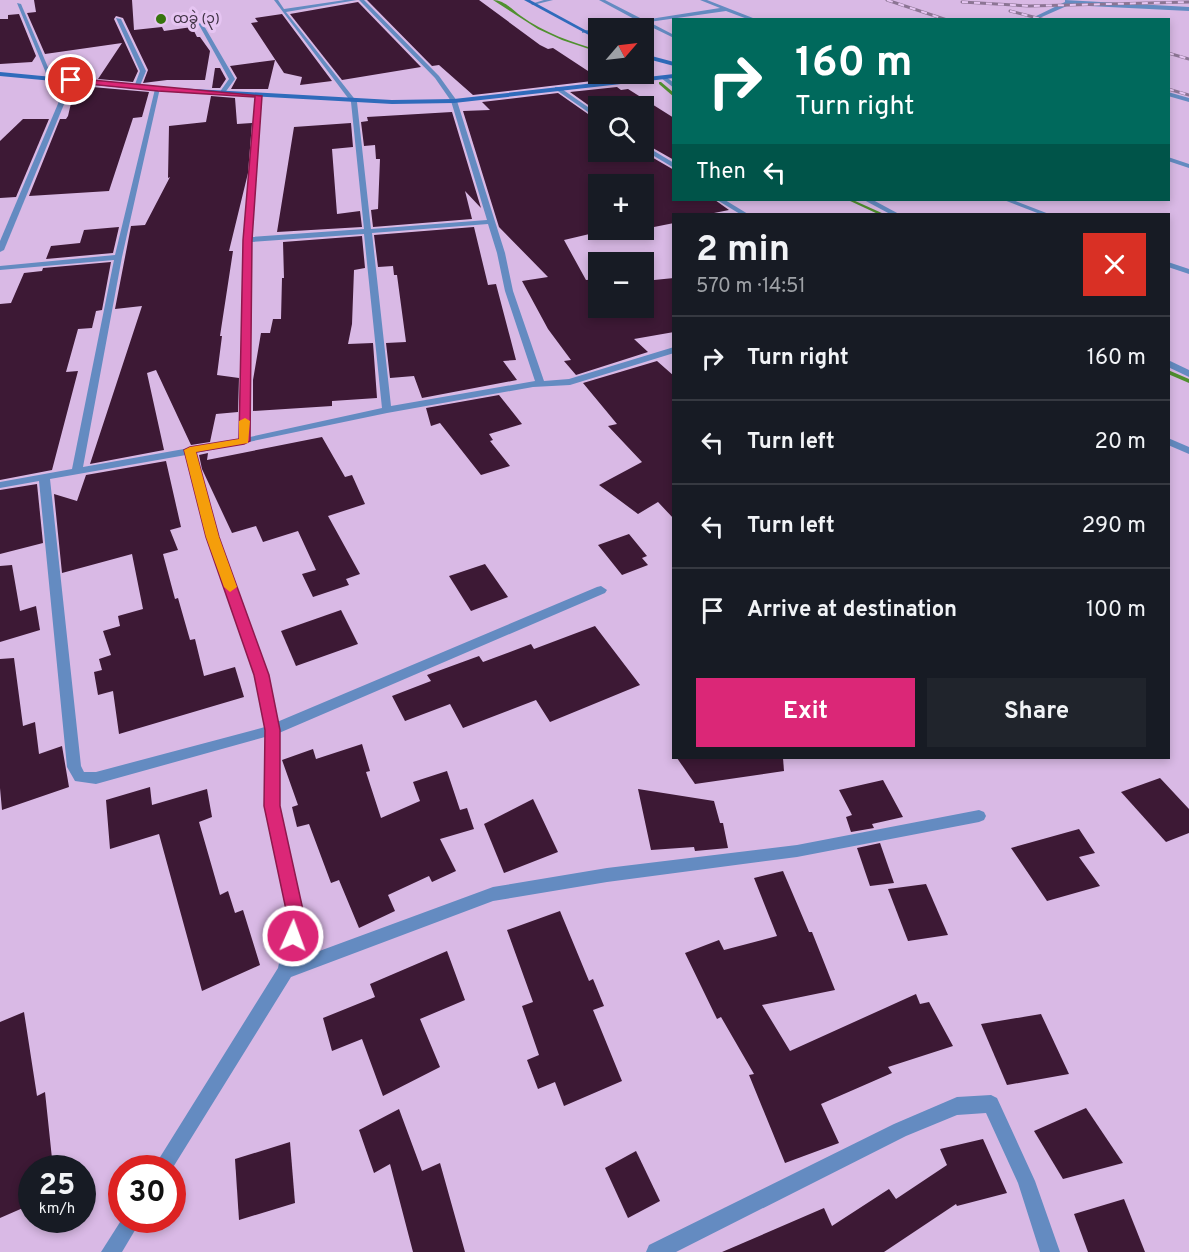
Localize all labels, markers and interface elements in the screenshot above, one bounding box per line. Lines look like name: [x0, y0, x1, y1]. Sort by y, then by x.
place label: ထခွဲ (၃): [173, 9, 220, 30]
marker: ထခွဲ (၃): [154, 12, 168, 26]
north arrow: [588, 18, 654, 84]
map controls: [588, 18, 654, 318]
text: 160 m: [795, 38, 913, 91]
icon: right: [696, 42, 774, 120]
pin: [45, 54, 96, 105]
icon: arrive: [54, 63, 87, 96]
text: Turn right: [795, 90, 914, 124]
button: search: [588, 96, 654, 162]
icon: left: [758, 156, 791, 189]
text: Then: [696, 159, 746, 186]
button: +: [588, 174, 654, 240]
text: 2 min: [696, 228, 790, 274]
button: close: [1083, 233, 1146, 296]
button: −: [588, 252, 654, 318]
text: 570 m · 14:51: [696, 274, 806, 300]
icon: right: [696, 342, 729, 375]
text: Turn right: [747, 345, 849, 372]
text: 160 m: [1087, 345, 1146, 372]
icon: left: [696, 426, 729, 459]
text: Turn left: [747, 429, 835, 456]
text: 20 m: [1095, 429, 1146, 456]
icon: left: [696, 510, 729, 543]
text: Turn left: [747, 513, 835, 540]
text: 290 m: [1082, 513, 1146, 540]
icon: arrive: [696, 594, 729, 627]
text: Arrive at destination: [747, 597, 957, 624]
text: 100 m: [1086, 597, 1146, 624]
button: Exit: [696, 678, 915, 747]
button: Share: [927, 678, 1146, 747]
position arrow: [261, 904, 325, 968]
speed limit sign: 30: [108, 1155, 186, 1233]
text: 25: [39, 1168, 75, 1205]
text: km/h: [39, 1200, 75, 1219]

